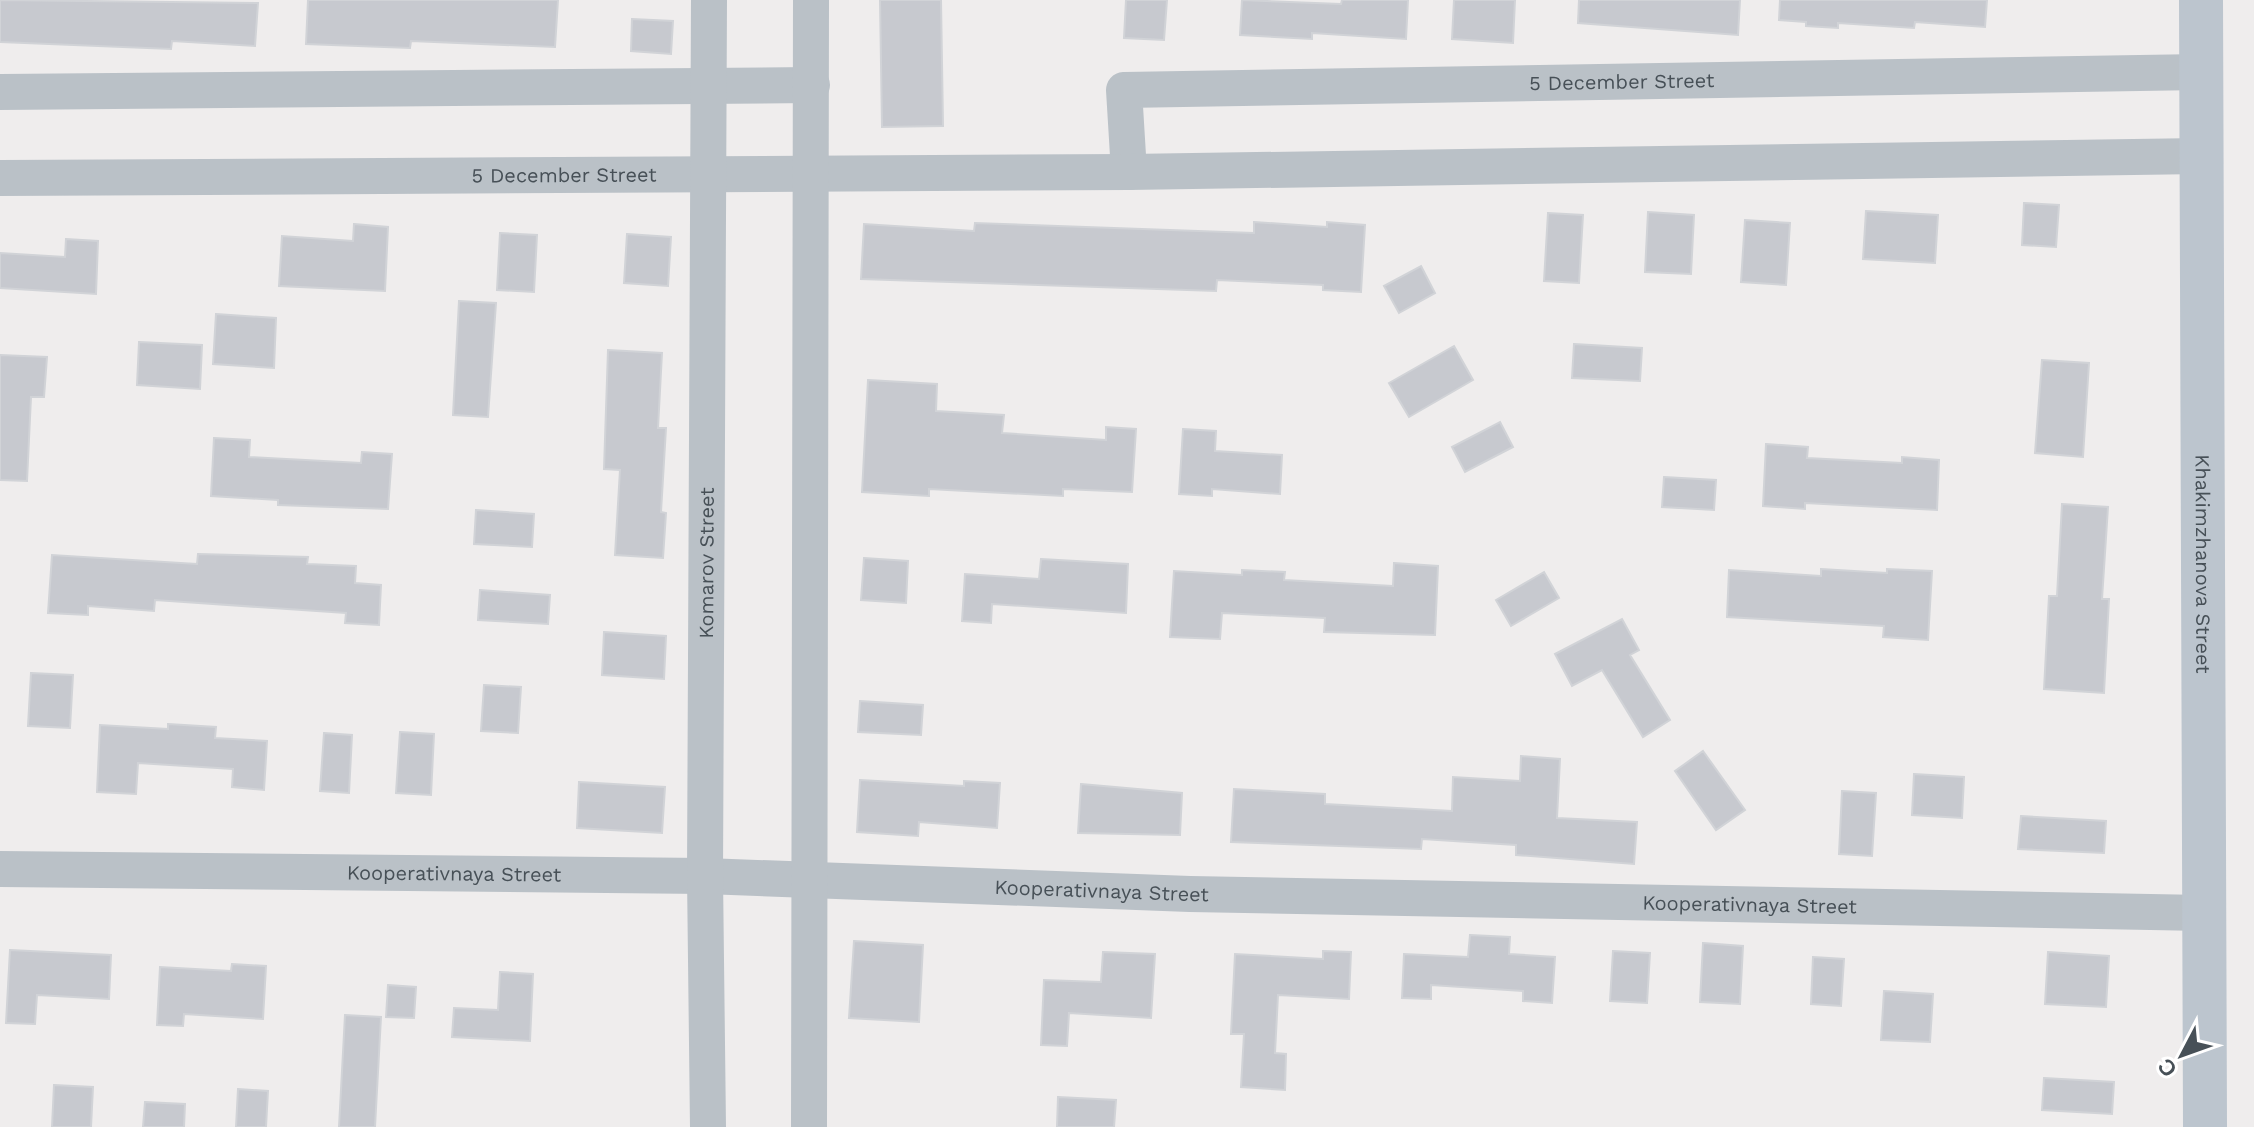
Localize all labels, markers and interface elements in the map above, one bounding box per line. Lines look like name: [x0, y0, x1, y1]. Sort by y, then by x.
street label: 5 December Street: [1529, 68, 1715, 95]
street label: 5 December Street: [471, 163, 657, 187]
street label: Khakimzhanova Street: [2191, 454, 2215, 674]
street label: Komarov Street: [694, 487, 719, 639]
street label: Kooperativnaya Street: [347, 860, 562, 887]
street label: Kooperativnaya Street: [994, 875, 1210, 906]
street label: Kooperativnaya Street: [1642, 890, 1858, 919]
north arrow: [2142, 1015, 2222, 1095]
text: С: [2153, 1054, 2182, 1082]

